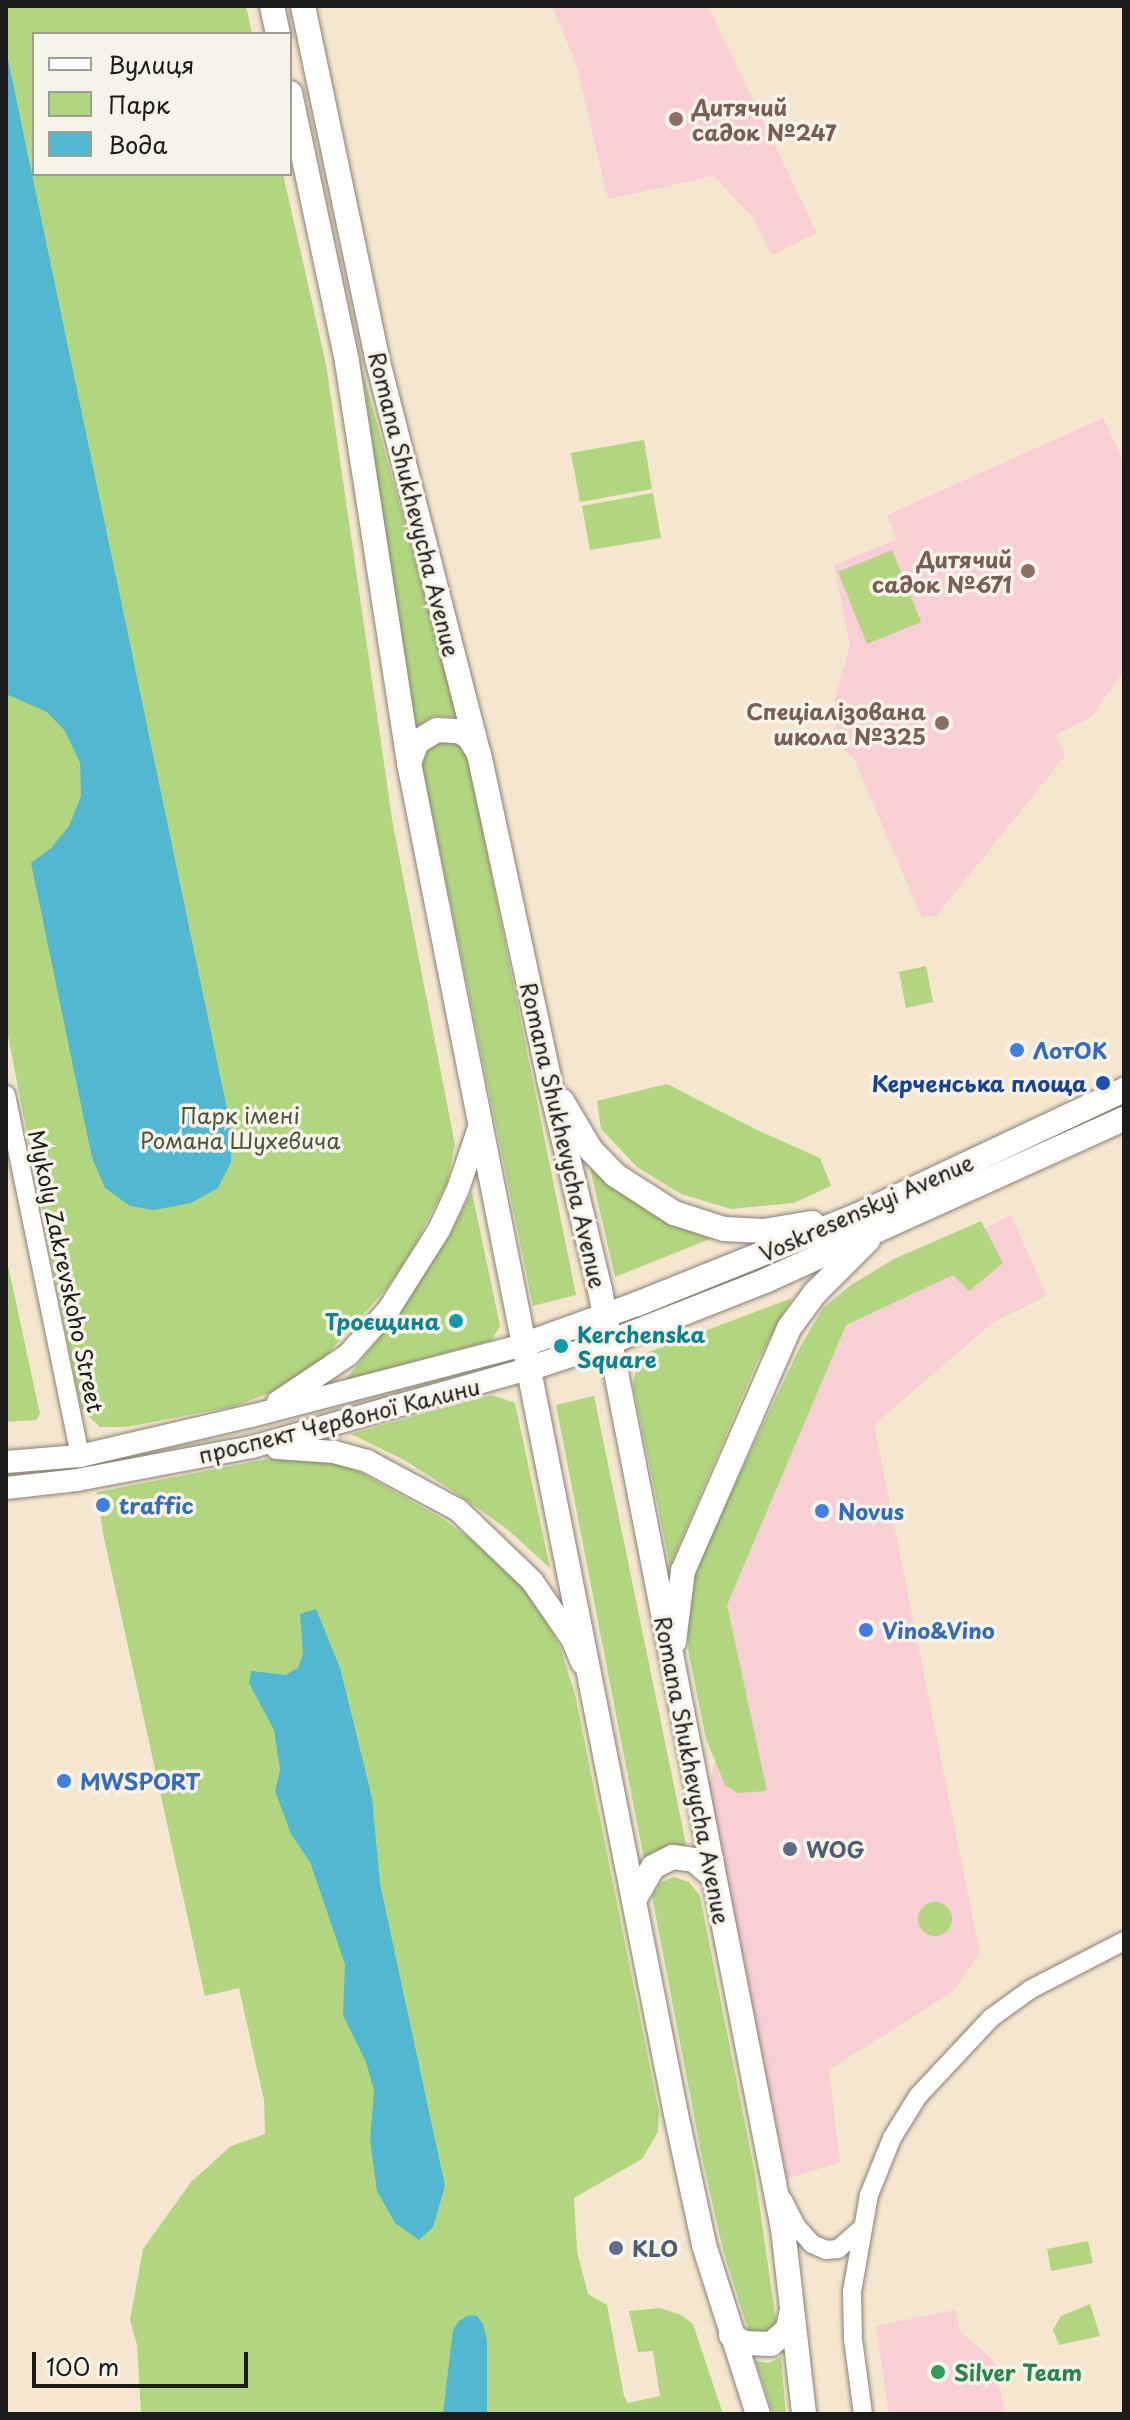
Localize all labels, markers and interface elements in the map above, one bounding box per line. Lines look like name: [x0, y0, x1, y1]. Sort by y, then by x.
legend: [32, 32, 292, 176]
text: Вулиця: [108, 46, 194, 82]
text: Парк: [108, 86, 170, 122]
place label: Дитячий садок №247: [692, 93, 837, 144]
marker: Дитячий садок №247: [667, 110, 685, 128]
text: Вода: [108, 126, 167, 162]
street label: Romana Shukhevycha Avenue: [364, 348, 466, 660]
place label: Дитячий садок №671: [872, 545, 1012, 596]
marker: Дитячий садок №671: [1019, 562, 1037, 580]
place label: Спеціалізована школа №325: [746, 697, 926, 748]
marker: Спеціалізована школа №325: [933, 714, 951, 732]
street label: Romana Shukhevycha Avenue: [516, 979, 612, 1291]
place label: ЛотОК: [1033, 1037, 1107, 1063]
marker: ЛотОК: [1008, 1041, 1026, 1059]
place label: Керченська площа: [871, 1070, 1087, 1096]
marker: Керченська площа: [1094, 1074, 1112, 1092]
park label: Парк імені Романа Шухевича: [139, 1101, 341, 1152]
street label: Mykoly Zakrevskoho Street: [24, 1127, 110, 1415]
street label: Voskresenskyi Avenue: [754, 1148, 978, 1266]
place label: Троєщина: [325, 1308, 440, 1334]
marker: Троєщина: [447, 1312, 465, 1330]
place label: Kerchenska Square: [577, 1320, 705, 1372]
marker: Kerchenska Square: [552, 1337, 570, 1355]
street label: проспект Червоної Калини: [195, 1372, 483, 1468]
place label: traffic: [119, 1492, 194, 1518]
marker: traffic: [94, 1496, 112, 1514]
place label: Novus: [838, 1498, 904, 1524]
marker: Novus: [813, 1502, 831, 1520]
street label: Romana Shukhevycha Avenue: [650, 1613, 736, 1927]
place label: Vino&Vino: [882, 1617, 995, 1643]
marker: Vino&Vino: [857, 1621, 875, 1639]
place label: MWSPORT: [80, 1768, 200, 1794]
marker: MWSPORT: [55, 1772, 73, 1790]
place label: WOG: [806, 1836, 865, 1862]
marker: WOG: [781, 1840, 799, 1858]
place label: KLO: [632, 2235, 678, 2261]
marker: KLO: [607, 2239, 625, 2257]
scale bar: [36, 2336, 252, 2386]
text: 100 m: [46, 2348, 119, 2384]
place label: Silver Team: [954, 2359, 1083, 2385]
marker: Silver Team: [929, 2363, 947, 2381]

